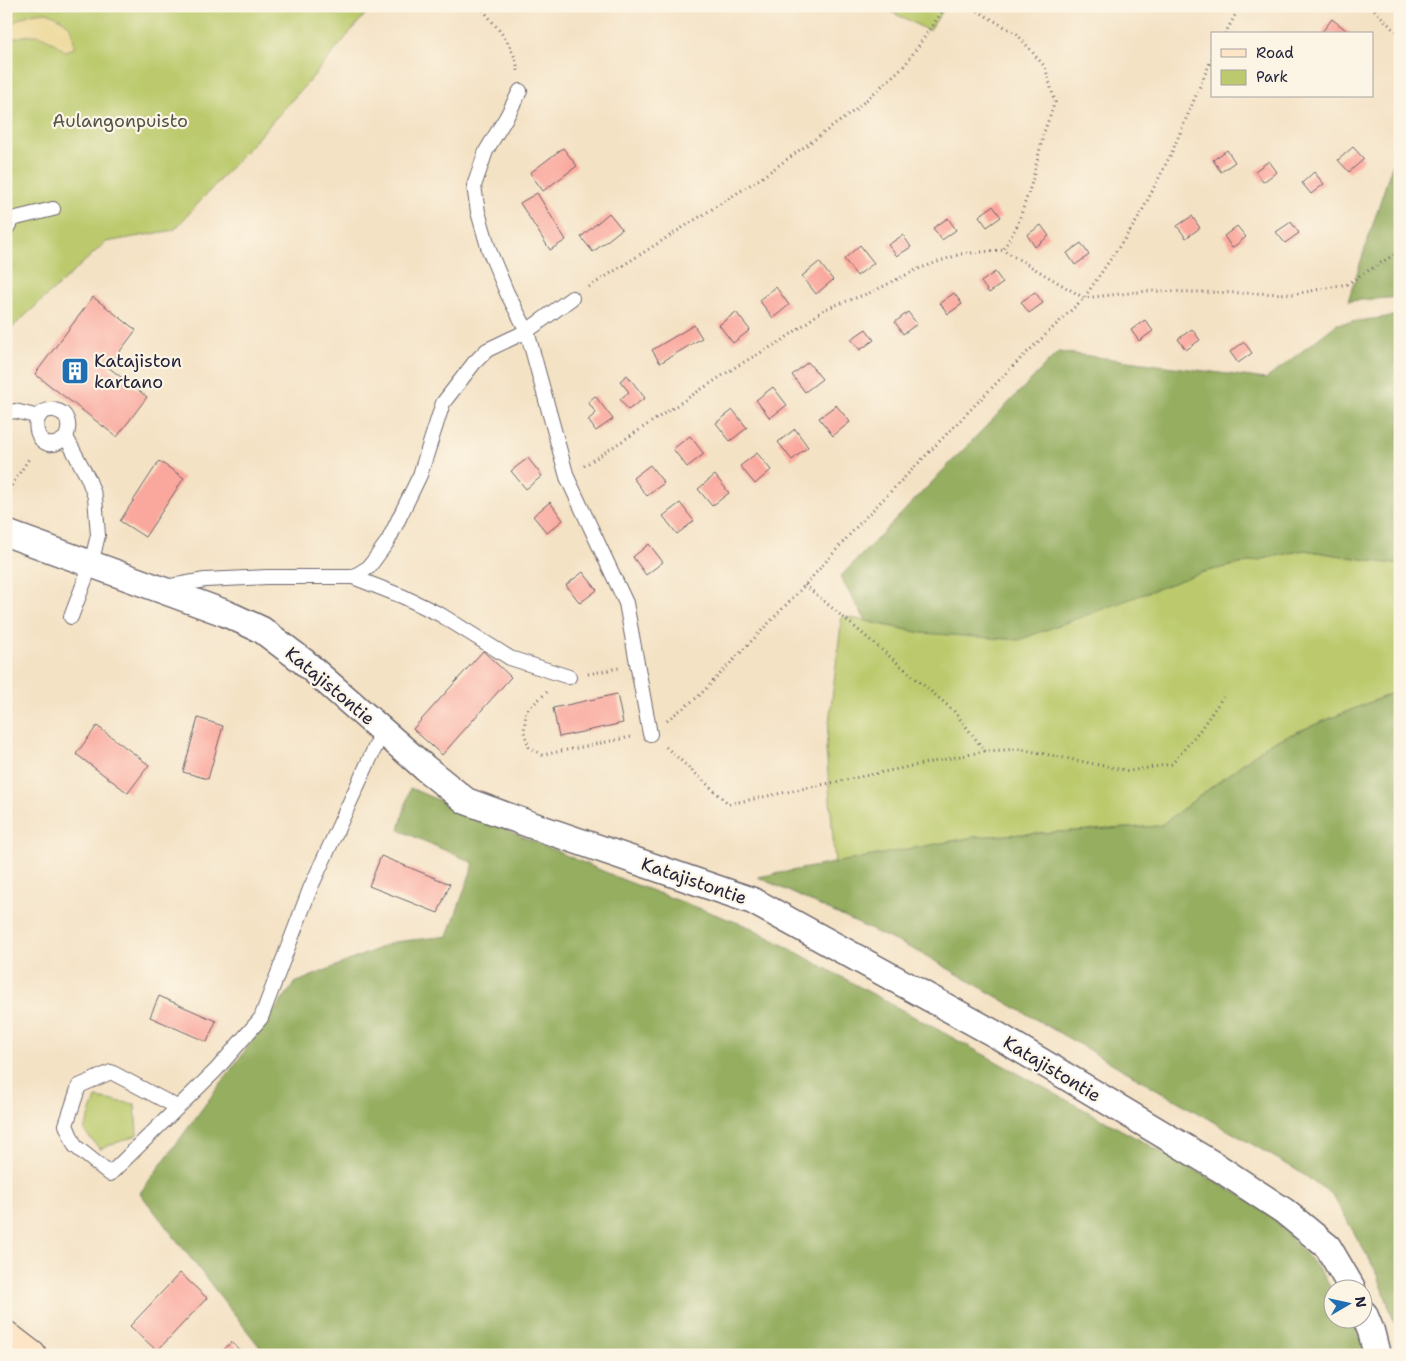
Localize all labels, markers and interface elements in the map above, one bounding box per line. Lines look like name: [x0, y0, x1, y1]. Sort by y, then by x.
legend: [1211, 32, 1374, 98]
text: Road: [1256, 43, 1294, 63]
text: Park: [1256, 67, 1288, 87]
park label: Aulangonpuisto: [52, 109, 188, 133]
place label: Katajiston kartano: [94, 349, 182, 394]
building icon: Katajiston kartano: [60, 356, 90, 386]
street label: Katajistontie: [280, 641, 380, 731]
street label: Katajistontie: [638, 852, 750, 910]
street label: Katajistontie: [999, 1030, 1105, 1108]
north arrow: [1324, 1278, 1374, 1328]
text: N: [1351, 1295, 1371, 1309]

